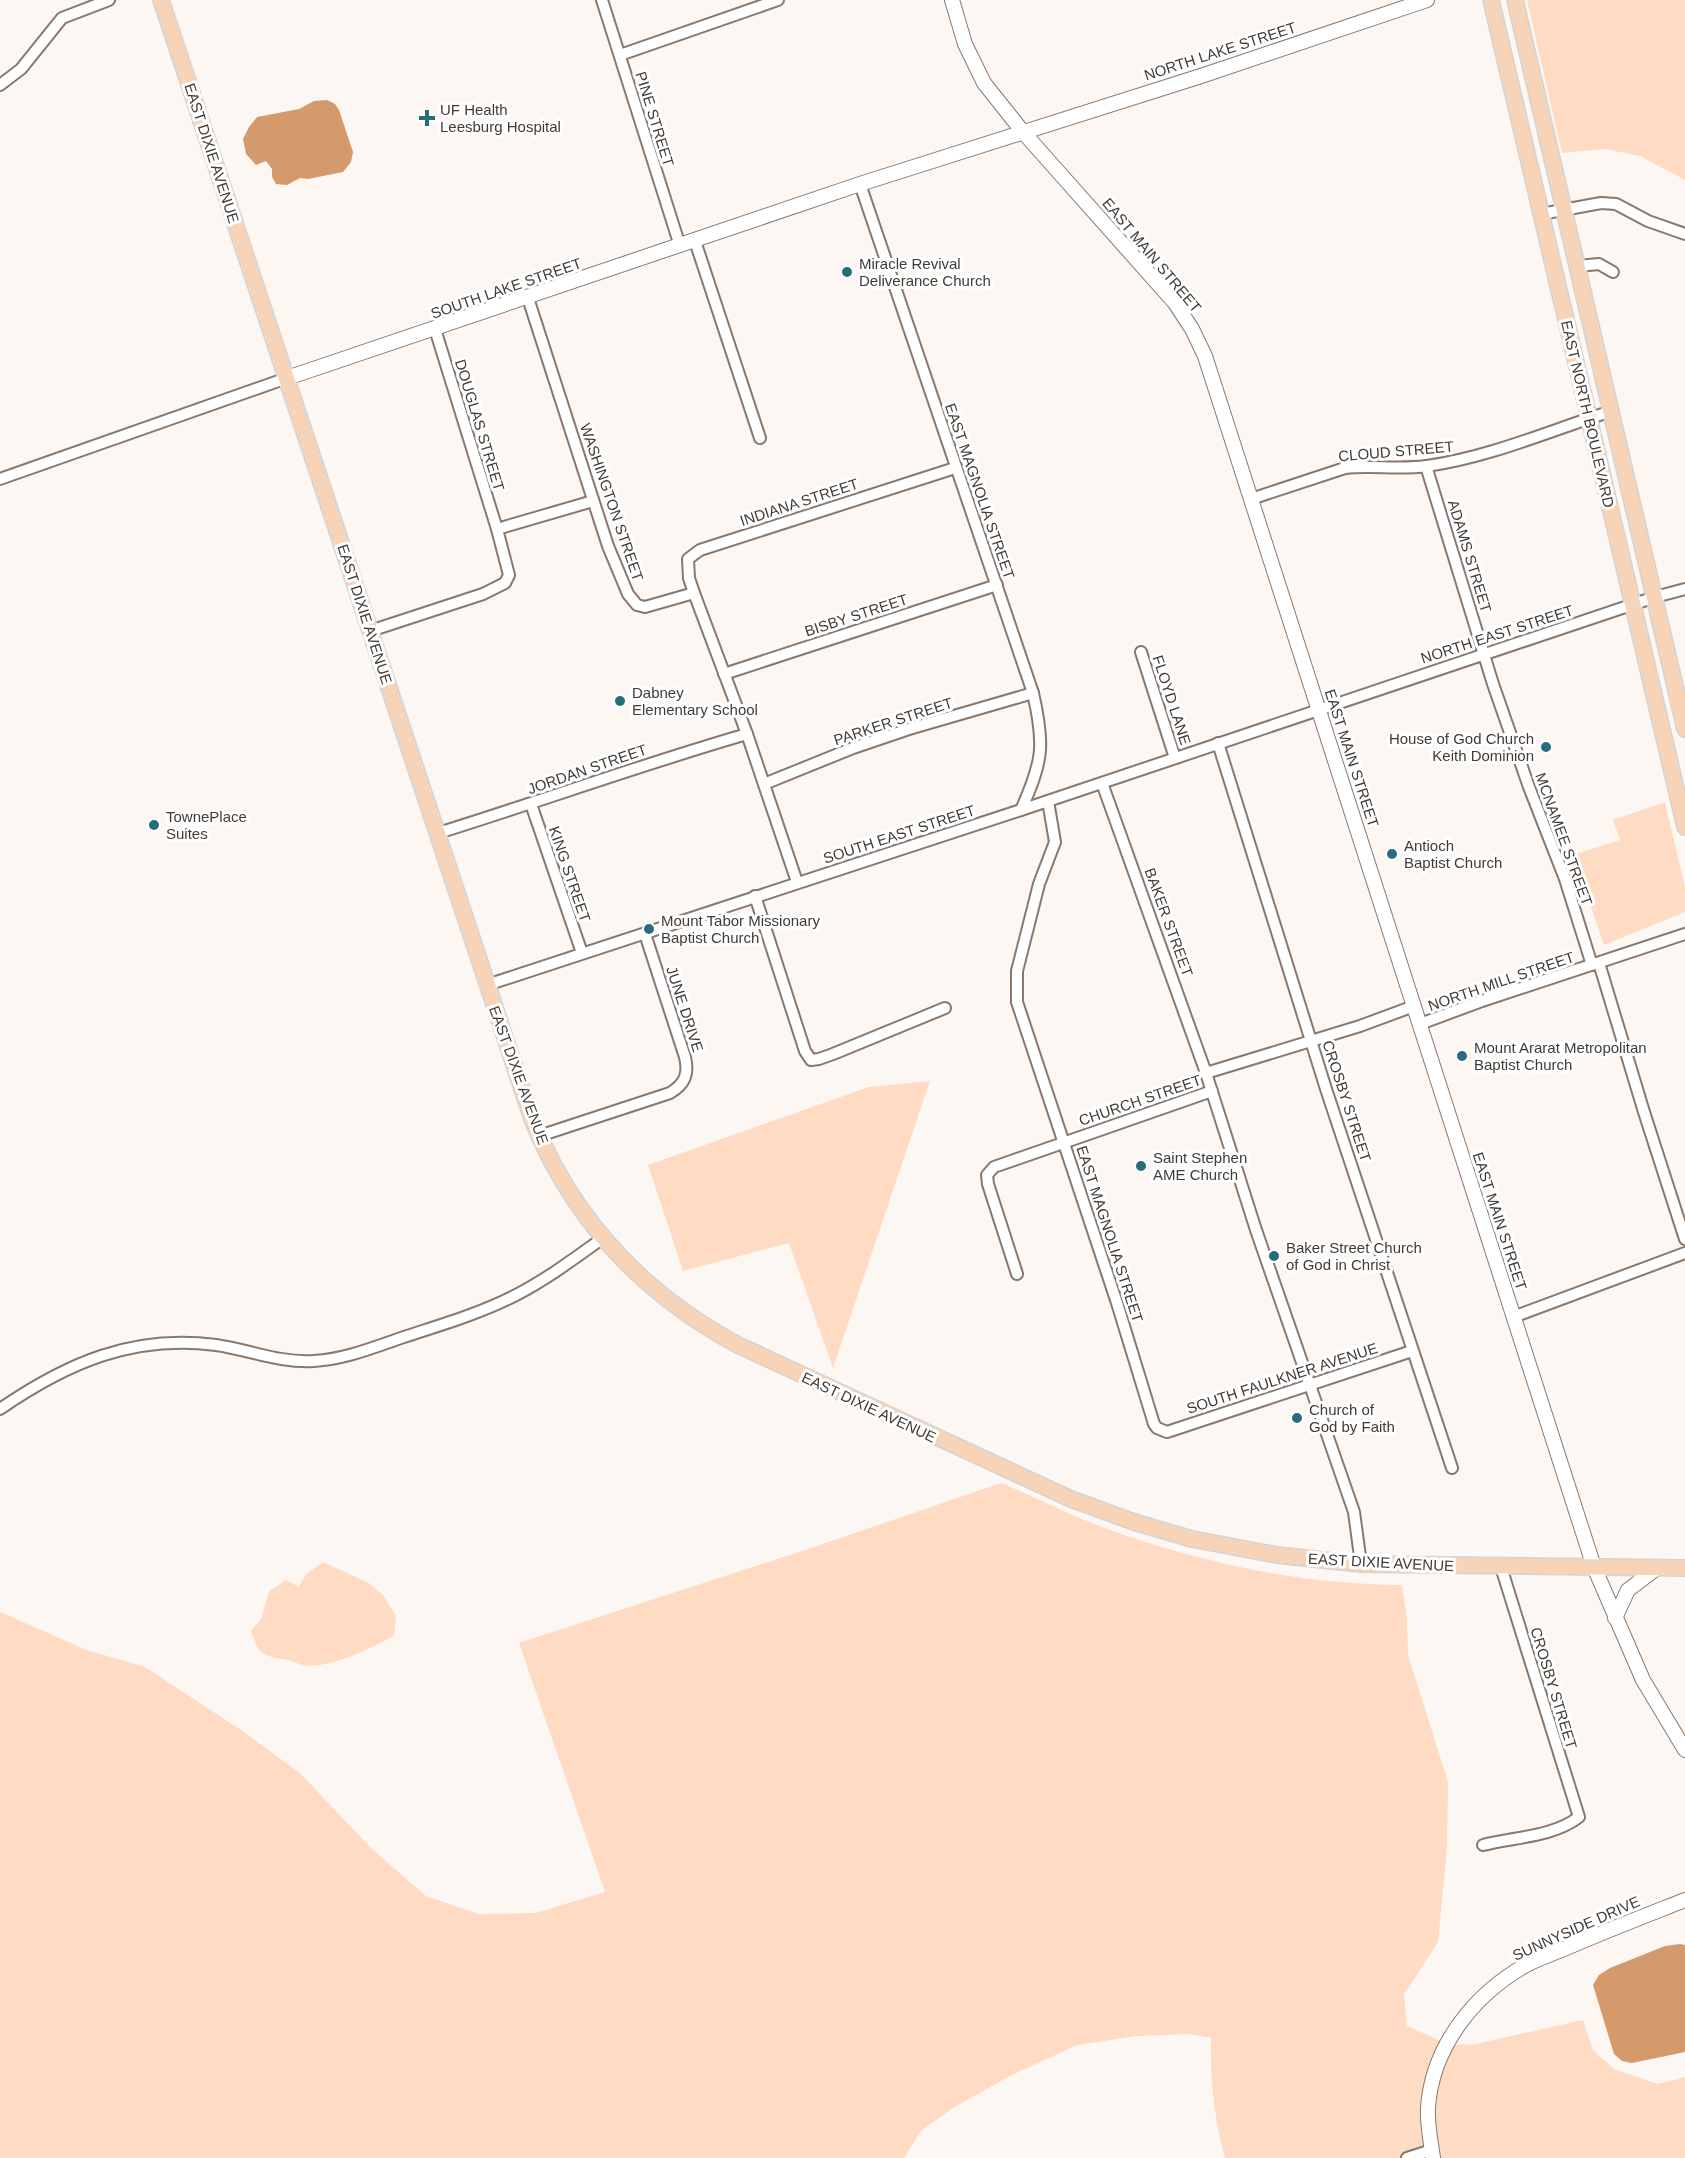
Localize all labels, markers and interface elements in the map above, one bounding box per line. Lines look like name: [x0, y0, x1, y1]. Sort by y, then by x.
street label: NORTH LAKE STREET: [1142, 18, 1298, 84]
street label: PINE STREET: [632, 69, 678, 169]
street label: EAST DIXIE AVENUE: [181, 81, 243, 225]
place label: UF Health Leesburg Hospital: [440, 101, 561, 135]
marker: UF Health Leesburg Hospital: [418, 109, 436, 127]
street label: EAST MAIN STREET: [1099, 194, 1205, 316]
street label: SOUTH LAKE STREET: [428, 254, 584, 322]
place label: Miracle Revival Deliverance Church: [859, 255, 991, 289]
marker: Miracle Revival Deliverance Church: [840, 265, 854, 279]
street label: EAST NORTH BOULEVARD: [1558, 319, 1618, 509]
street label: DOUGLAS STREET: [452, 357, 508, 493]
street label: EAST MAGNOLIA STREET: [942, 401, 1018, 581]
street label: WASHINGTON STREET: [577, 421, 647, 583]
street label: CLOUD STREET: [1338, 437, 1454, 465]
street label: INDIANA STREET: [738, 475, 860, 529]
street label: ADAMS STREET: [1445, 498, 1495, 614]
street label: EAST DIXIE AVENUE: [334, 542, 396, 686]
street label: BISBY STREET: [802, 590, 910, 640]
street label: NORTH EAST STREET: [1419, 601, 1575, 667]
street label: FLOYD LANE: [1149, 653, 1195, 747]
place label: Dabney Elementary School: [632, 684, 758, 718]
street label: EAST MAIN STREET: [1322, 687, 1382, 829]
marker: Dabney Elementary School: [613, 694, 627, 708]
street label: PARKER STREET: [831, 694, 955, 748]
place label: House of God Church Keith Dominion: [1389, 730, 1534, 764]
marker: House of God Church Keith Dominion: [1539, 740, 1553, 754]
street label: JORDAN STREET: [525, 741, 649, 797]
street label: MCNAMEE STREET: [1532, 770, 1596, 908]
street label: SOUTH EAST STREET: [821, 801, 977, 867]
place label: TownePlace Suites: [166, 808, 247, 842]
marker: TownePlace Suites: [147, 818, 161, 832]
street label: KING STREET: [546, 824, 594, 924]
place label: Antioch Baptist Church: [1404, 837, 1502, 871]
marker: Antioch Baptist Church: [1385, 847, 1399, 861]
street label: BAKER STREET: [1141, 865, 1197, 979]
place label: Mount Tabor Missionary Baptist Church: [661, 912, 820, 946]
marker: Mount Tabor Missionary Baptist Church: [642, 922, 656, 936]
street label: NORTH MILL STREET: [1426, 948, 1576, 1014]
street label: JUNE DRIVE: [663, 964, 707, 1054]
street label: EAST DIXIE AVENUE: [486, 1003, 552, 1147]
street label: CROSBY STREET: [1319, 1038, 1375, 1164]
place label: Mount Ararat Metropolitan Baptist Church: [1474, 1039, 1647, 1073]
marker: Mount Ararat Metropolitan Baptist Church: [1455, 1049, 1469, 1063]
street label: CHURCH STREET: [1077, 1071, 1203, 1129]
street label: EAST MAGNOLIA STREET: [1073, 1144, 1147, 1324]
place label: Saint Stephen AME Church: [1153, 1149, 1247, 1183]
street label: EAST MAIN STREET: [1470, 1150, 1530, 1292]
marker: Saint Stephen AME Church: [1134, 1159, 1148, 1173]
place label: Baker Street Church of God in Christ: [1286, 1239, 1422, 1273]
marker: Baker Street Church of God in Christ: [1267, 1249, 1281, 1263]
street label: SOUTH FAULKNER AVENUE: [1184, 1339, 1380, 1417]
street label: EAST DIXIE AVENUE: [799, 1368, 939, 1446]
place label: Church of God by Faith: [1309, 1401, 1395, 1435]
marker: Church of God by Faith: [1290, 1411, 1304, 1425]
street label: EAST DIXIE AVENUE: [1308, 1550, 1454, 1574]
street label: CROSBY STREET: [1527, 1625, 1581, 1751]
street label: SUNNYSIDE DRIVE: [1510, 1892, 1642, 1964]

